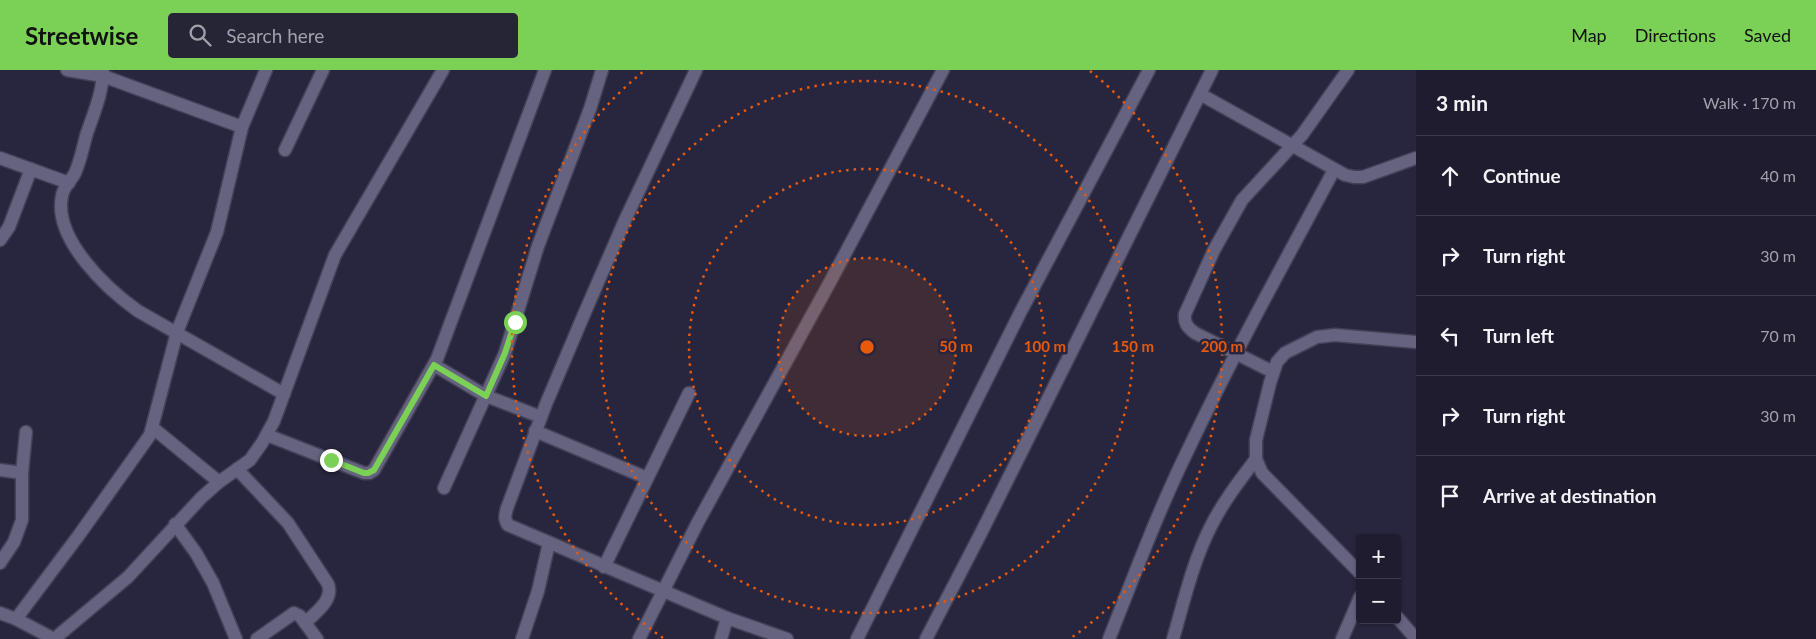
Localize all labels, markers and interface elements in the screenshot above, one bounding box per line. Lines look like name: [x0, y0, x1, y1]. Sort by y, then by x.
search box: [168, 13, 518, 58]
text: Streetwise: [25, 21, 138, 50]
icon: search: [186, 21, 214, 49]
text: Search here: [226, 24, 324, 47]
text: Map: [1571, 24, 1607, 46]
text: Directions: [1635, 24, 1716, 46]
text: Saved: [1744, 24, 1791, 46]
text: 3 min: [1436, 90, 1488, 115]
text: Walk · 170 m: [1703, 93, 1796, 112]
icon: ahead: [1436, 162, 1464, 190]
text: Continue: [1483, 164, 1561, 187]
text: 40 m: [1760, 166, 1796, 185]
icon: right: [1436, 242, 1464, 270]
text: Turn right: [1483, 244, 1565, 267]
text: 30 m: [1760, 246, 1796, 265]
route start: [504, 311, 527, 334]
icon: left: [1436, 322, 1464, 350]
text: Turn left: [1483, 324, 1554, 347]
text: 70 m: [1760, 326, 1796, 345]
text: 50 m: [939, 337, 973, 355]
text: 100 m: [1024, 337, 1066, 355]
text: 150 m: [1112, 337, 1154, 355]
text: 200 m: [1201, 337, 1243, 355]
centre of rings: [858, 338, 876, 356]
icon: right: [1436, 402, 1464, 430]
text: Turn right: [1483, 404, 1565, 427]
text: 30 m: [1760, 406, 1796, 425]
route end: [320, 449, 343, 472]
icon: arrive: [1436, 482, 1464, 510]
text: Arrive at destination: [1483, 484, 1656, 507]
map controls: [1356, 534, 1401, 624]
button: +: [1356, 534, 1401, 579]
button: −: [1356, 579, 1401, 624]

